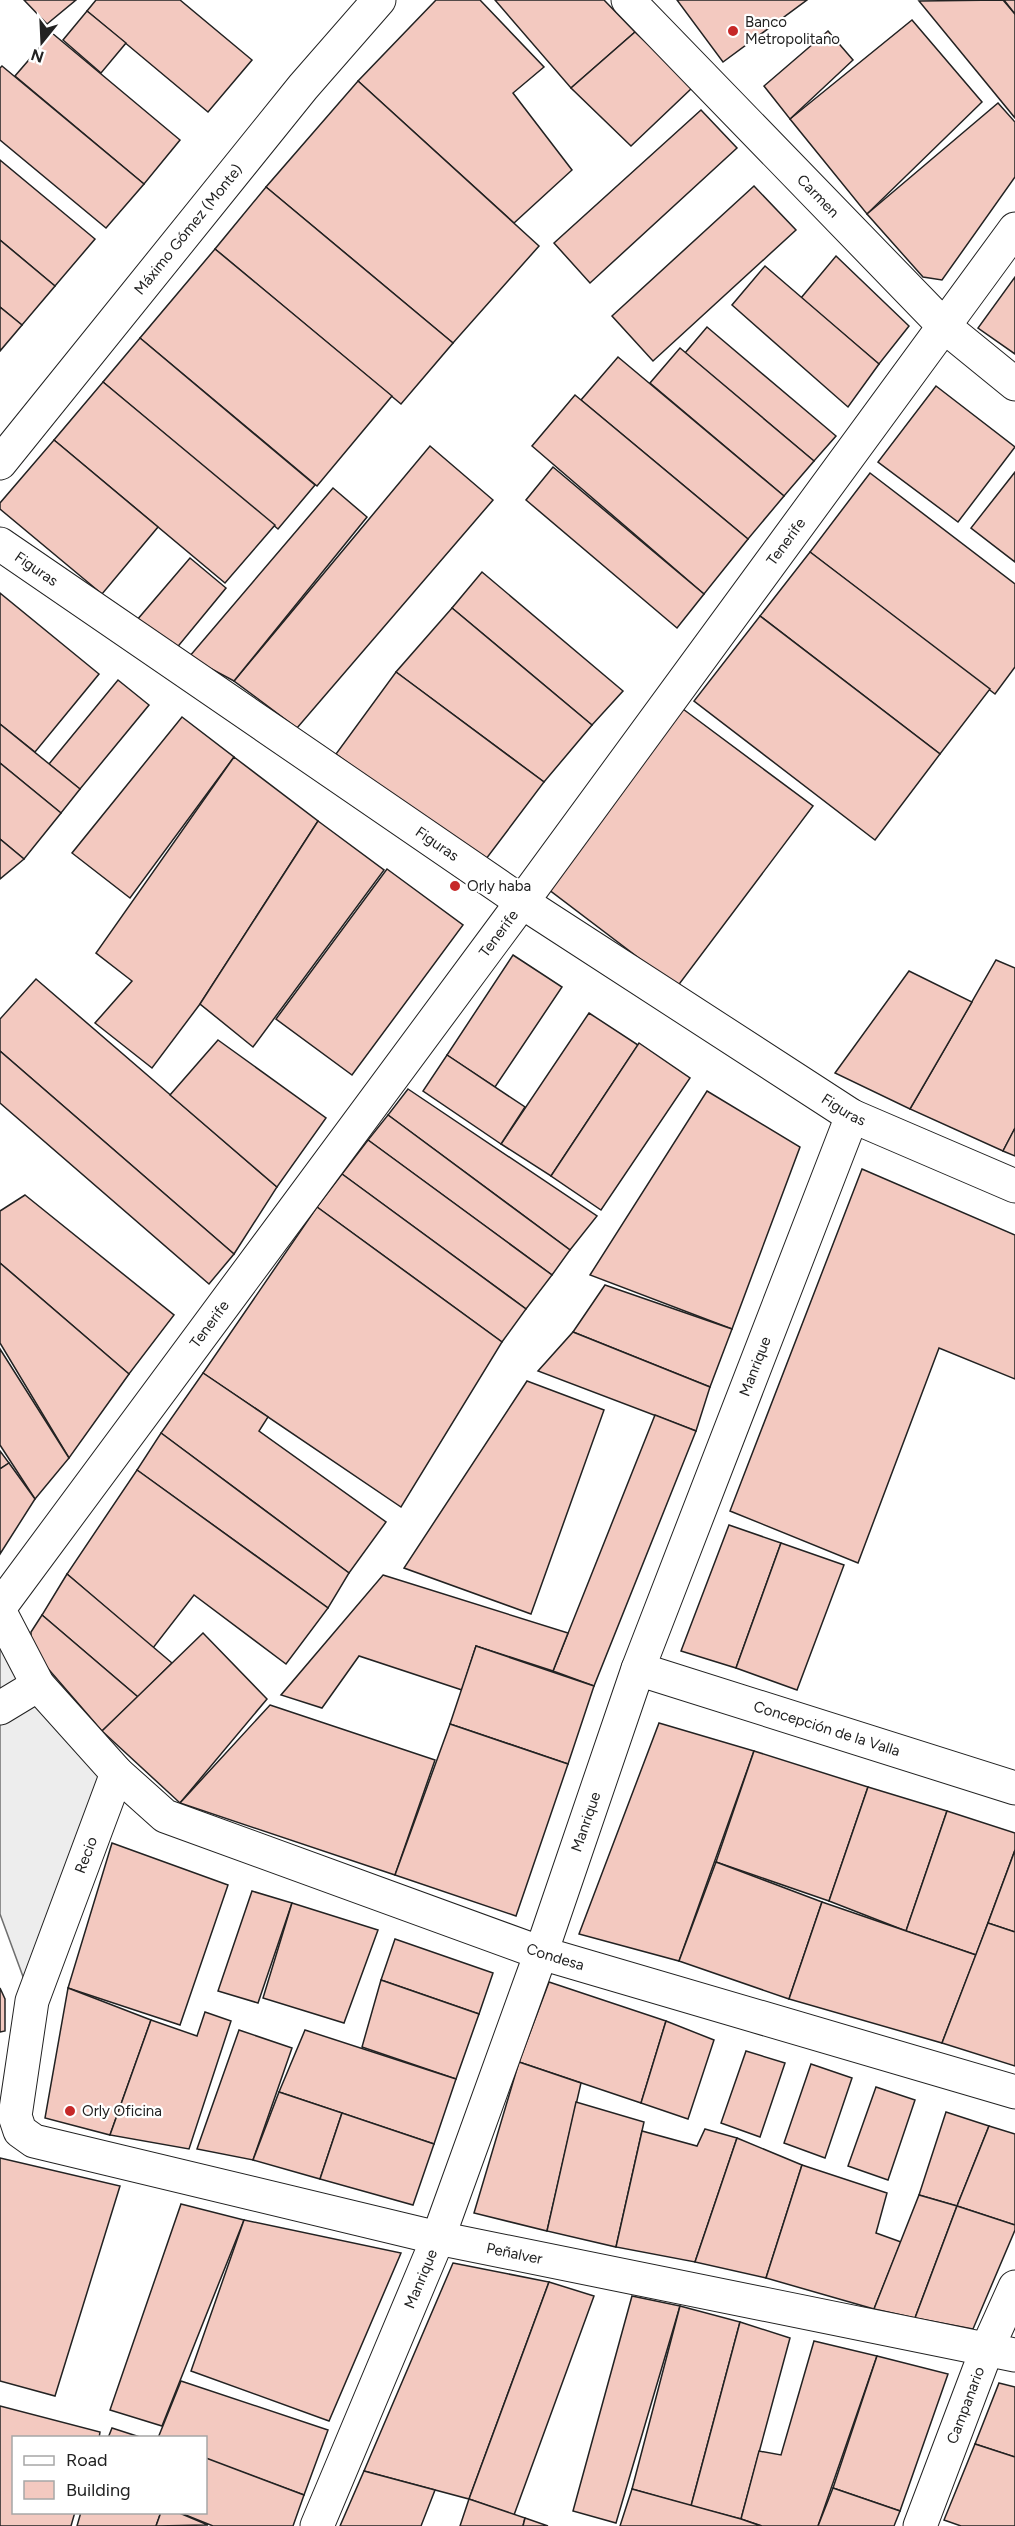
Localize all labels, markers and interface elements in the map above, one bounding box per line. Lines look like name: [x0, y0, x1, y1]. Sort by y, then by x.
north arrow: [12, 12, 72, 72]
place label: Banco Metropolitano: [745, 13, 840, 48]
marker: Banco Metropolitano: [726, 24, 740, 38]
text: N: [29, 45, 46, 67]
street label: Máximo Gómez (Monte): [130, 161, 246, 298]
street label: Carmen: [793, 171, 843, 221]
street label: Tenerife: [763, 514, 809, 569]
street label: Figuras: [11, 548, 61, 590]
street label: Figuras: [412, 823, 462, 865]
place label: Orly haba: [467, 877, 531, 895]
marker: Orly haba: [448, 879, 462, 893]
street label: Tenerife: [475, 906, 522, 961]
street label: Figuras: [818, 1090, 868, 1130]
street label: Tenerife: [186, 1297, 233, 1351]
street label: Manrique: [735, 1334, 775, 1399]
street label: Concepción de la Valla: [751, 1697, 902, 1760]
street label: Manrique: [567, 1789, 604, 1854]
street label: Recio: [71, 1834, 101, 1876]
street label: Condesa: [524, 1939, 586, 1974]
place label: Orly Oficina: [82, 2102, 162, 2120]
marker: Orly Oficina: [63, 2104, 77, 2118]
street label: Peñalver: [485, 2239, 544, 2268]
street label: Manrique: [400, 2247, 441, 2311]
street label: Campanario: [943, 2364, 989, 2446]
legend: [12, 2436, 207, 2514]
text: Road: [66, 2449, 107, 2471]
text: Building: [66, 2479, 131, 2501]

